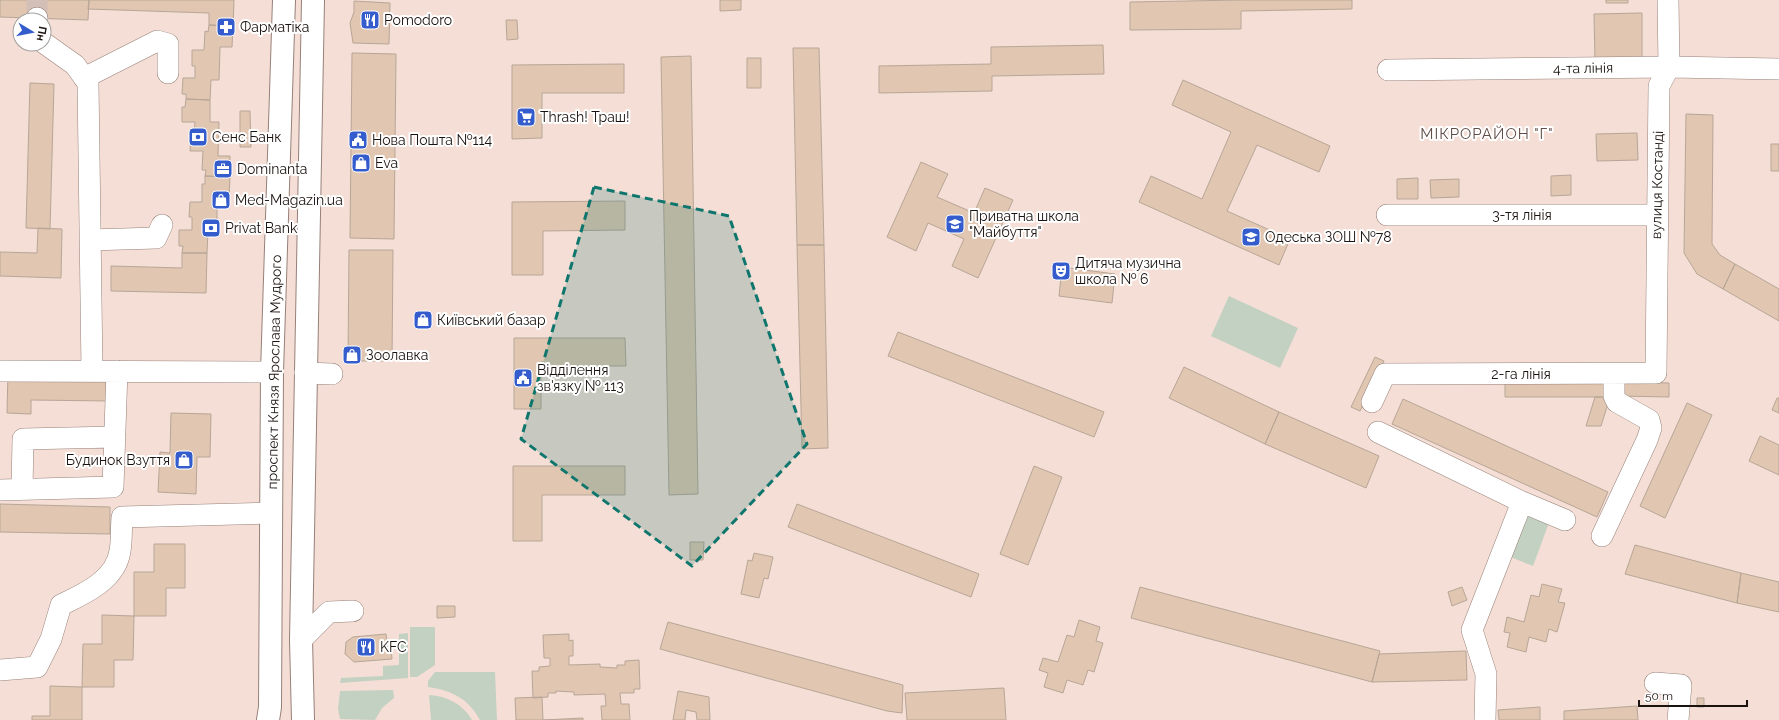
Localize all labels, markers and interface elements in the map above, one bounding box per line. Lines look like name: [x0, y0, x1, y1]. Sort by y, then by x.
restaurant icon: Pomodoro: [359, 9, 381, 31]
north arrow: [12, 12, 52, 52]
place label: Pomodoro: [384, 12, 452, 28]
pharmacy icon: Фарматіка: [215, 16, 237, 38]
place label: Фарматіка: [240, 19, 310, 35]
text: Пн: [34, 25, 49, 42]
street label: 4-та лінія: [1553, 59, 1613, 77]
supermarket icon: Thrash! Траш!: [515, 106, 537, 128]
place label: Thrash! Траш!: [540, 109, 630, 125]
district label: МІКРОРАЙОН "Г": [1420, 125, 1554, 143]
bank icon: Сенс Банк: [187, 126, 209, 148]
place label: Сенс Банк: [212, 129, 281, 145]
public building icon: Нова Пошта №114: [347, 129, 369, 151]
street label: вулиця Костанді: [1648, 131, 1666, 239]
place label: Нова Пошта №114: [372, 132, 493, 148]
shop icon: Eva: [350, 152, 372, 174]
place label: Eva: [375, 155, 398, 171]
office icon: Dominanta: [212, 158, 234, 180]
place label: Dominanta: [237, 161, 307, 177]
shop icon: Med-Magazin.ua: [210, 189, 232, 211]
place label: Med-Magazin.ua: [235, 192, 343, 208]
street label: 3-тя лінія: [1492, 207, 1552, 223]
place label: Приватна школа "Майбуття": [969, 208, 1079, 240]
school or university icon: Приватна школа "Майбуття": [944, 213, 966, 235]
bank icon: Privat Bank: [200, 217, 222, 239]
place label: Privat Bank: [225, 220, 298, 236]
school or university icon: Одеська ЗОШ №78: [1240, 226, 1262, 248]
place label: Одеська ЗОШ №78: [1265, 229, 1392, 245]
street label: проспект Князя Ярослава Мудрого: [264, 255, 284, 489]
place label: Дитяча музична школа № 6: [1075, 255, 1181, 287]
theatre icon: Дитяча музична школа № 6: [1050, 260, 1072, 282]
shop icon: Київський базар: [412, 309, 434, 331]
place label: Київський базар: [437, 312, 546, 328]
shop icon: Зоолавка: [341, 344, 363, 366]
place label: Зоолавка: [366, 347, 428, 363]
place label: Відділення зв'язку № 113: [537, 362, 624, 394]
street label: 2-га лінія: [1491, 366, 1551, 382]
public building icon: Відділення зв'язку № 113: [512, 367, 534, 389]
shop icon: Будинок Взуття: [173, 449, 195, 471]
place label: Будинок Взуття: [66, 452, 170, 468]
restaurant icon: KFC: [355, 636, 377, 658]
place label: KFC: [380, 639, 407, 655]
scale bar: [1639, 682, 1747, 708]
text: 50 m: [1645, 689, 1673, 703]

